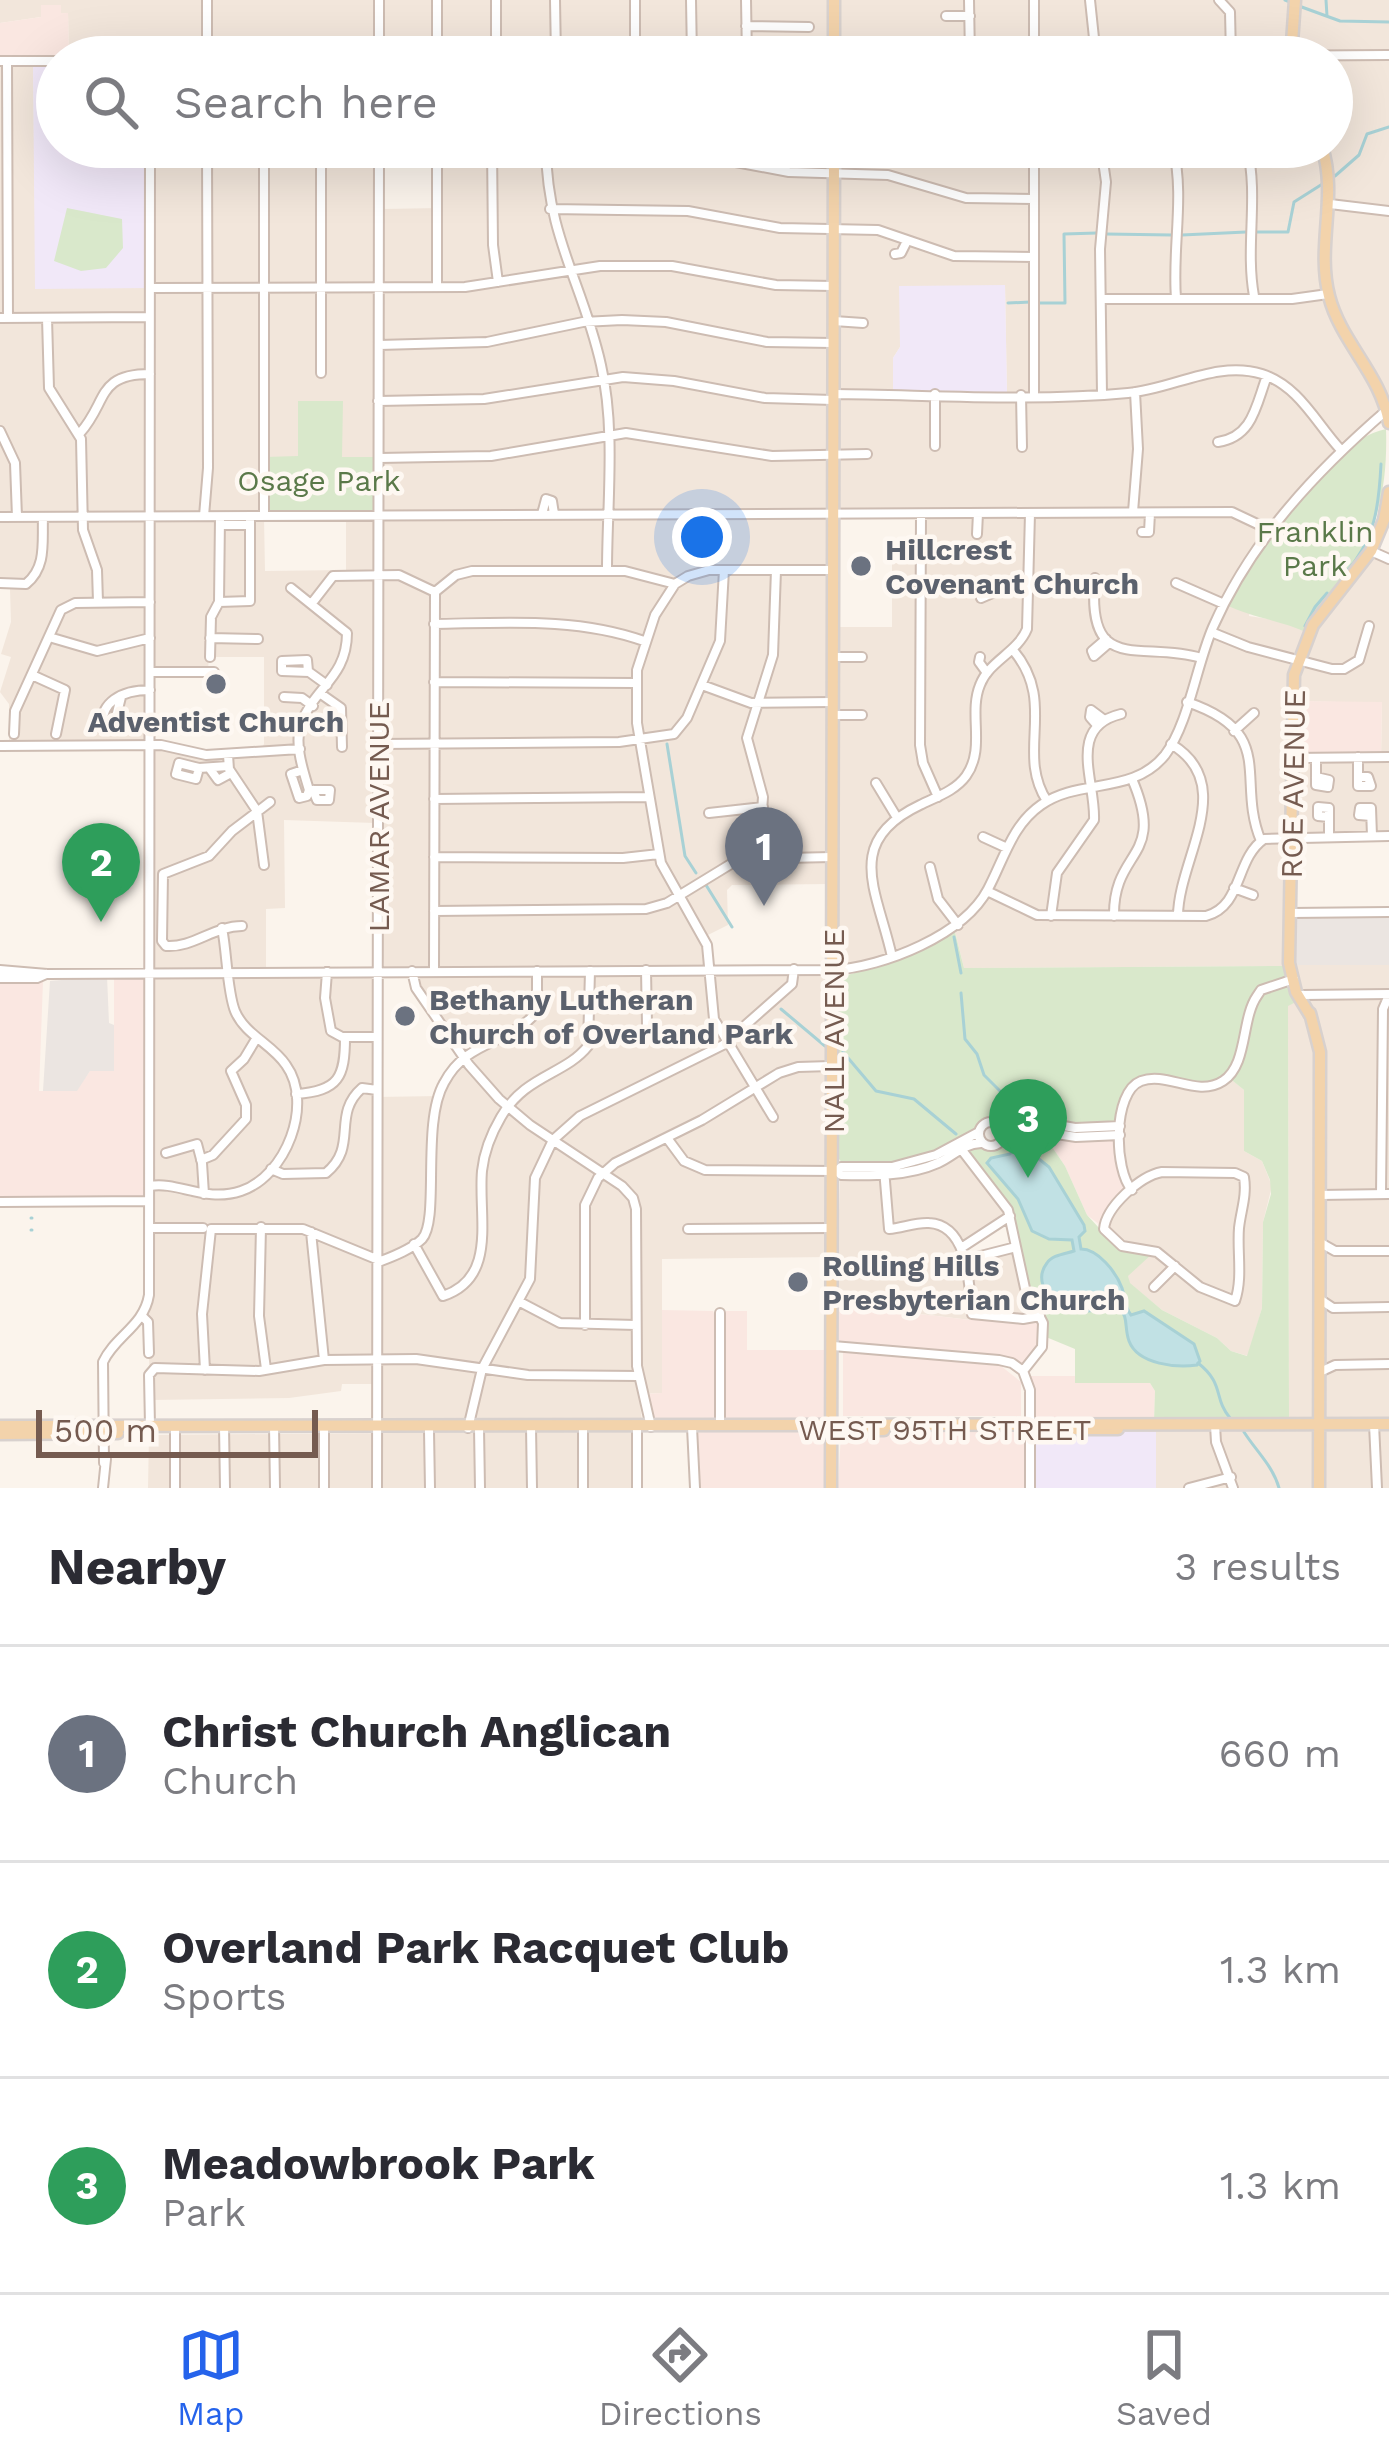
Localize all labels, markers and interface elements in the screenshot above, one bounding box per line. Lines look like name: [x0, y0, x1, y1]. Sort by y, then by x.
search box: [36, 36, 1353, 168]
icon: search: [78, 69, 144, 135]
text: Search here: [174, 76, 438, 129]
park label: Osage Park: [237, 463, 401, 498]
your location: [672, 507, 732, 567]
park label: Franklin Park: [1256, 514, 1374, 583]
place label: Hillcrest Covenant Church: [885, 532, 1139, 601]
marker: Hillcrest Covenant Church: [848, 553, 874, 579]
marker: Adventist Church: [203, 671, 229, 697]
street label: ROE AVENUE: [1274, 689, 1312, 879]
street label: LAMAR AVENUE: [361, 701, 396, 933]
place label: Adventist Church: [88, 704, 344, 739]
pin: 1: [725, 807, 803, 906]
pin: 2: [62, 823, 140, 922]
street label: NALL AVENUE: [816, 929, 851, 1133]
place label: Bethany Lutheran Church of Overland Park: [429, 982, 794, 1051]
marker: Bethany Lutheran Church of Overland Park: [392, 1003, 418, 1029]
pin: 3: [989, 1079, 1067, 1178]
place label: Rolling Hills Presbyterian Church: [822, 1248, 1126, 1317]
marker: Rolling Hills Presbyterian Church: [785, 1269, 811, 1295]
scale bar: [36, 1404, 318, 1457]
text: 500 m: [54, 1411, 157, 1450]
street label: WEST 95TH STREET: [799, 1412, 1091, 1447]
text: Nearby: [48, 1537, 226, 1596]
text: 3 results: [1175, 1544, 1341, 1589]
text: Christ Church Anglican: [162, 1705, 671, 1758]
text: 1: [79, 1731, 95, 1776]
text: 660 m: [1219, 1731, 1341, 1776]
text: Church: [162, 1758, 298, 1803]
text: Overland Park Racquet Club: [162, 1921, 789, 1974]
text: 2: [75, 1947, 99, 1992]
text: 1.3 km: [1220, 1947, 1341, 1992]
text: Sports: [162, 1974, 286, 2019]
text: Meadowbrook Park: [162, 2137, 595, 2190]
text: 3: [75, 2163, 99, 2208]
text: 1.3 km: [1220, 2163, 1341, 2208]
text: Park: [162, 2190, 246, 2235]
tab: Map: [177, 2322, 244, 2433]
tab: Directions: [599, 2322, 762, 2433]
tab: Saved: [1116, 2322, 1212, 2433]

